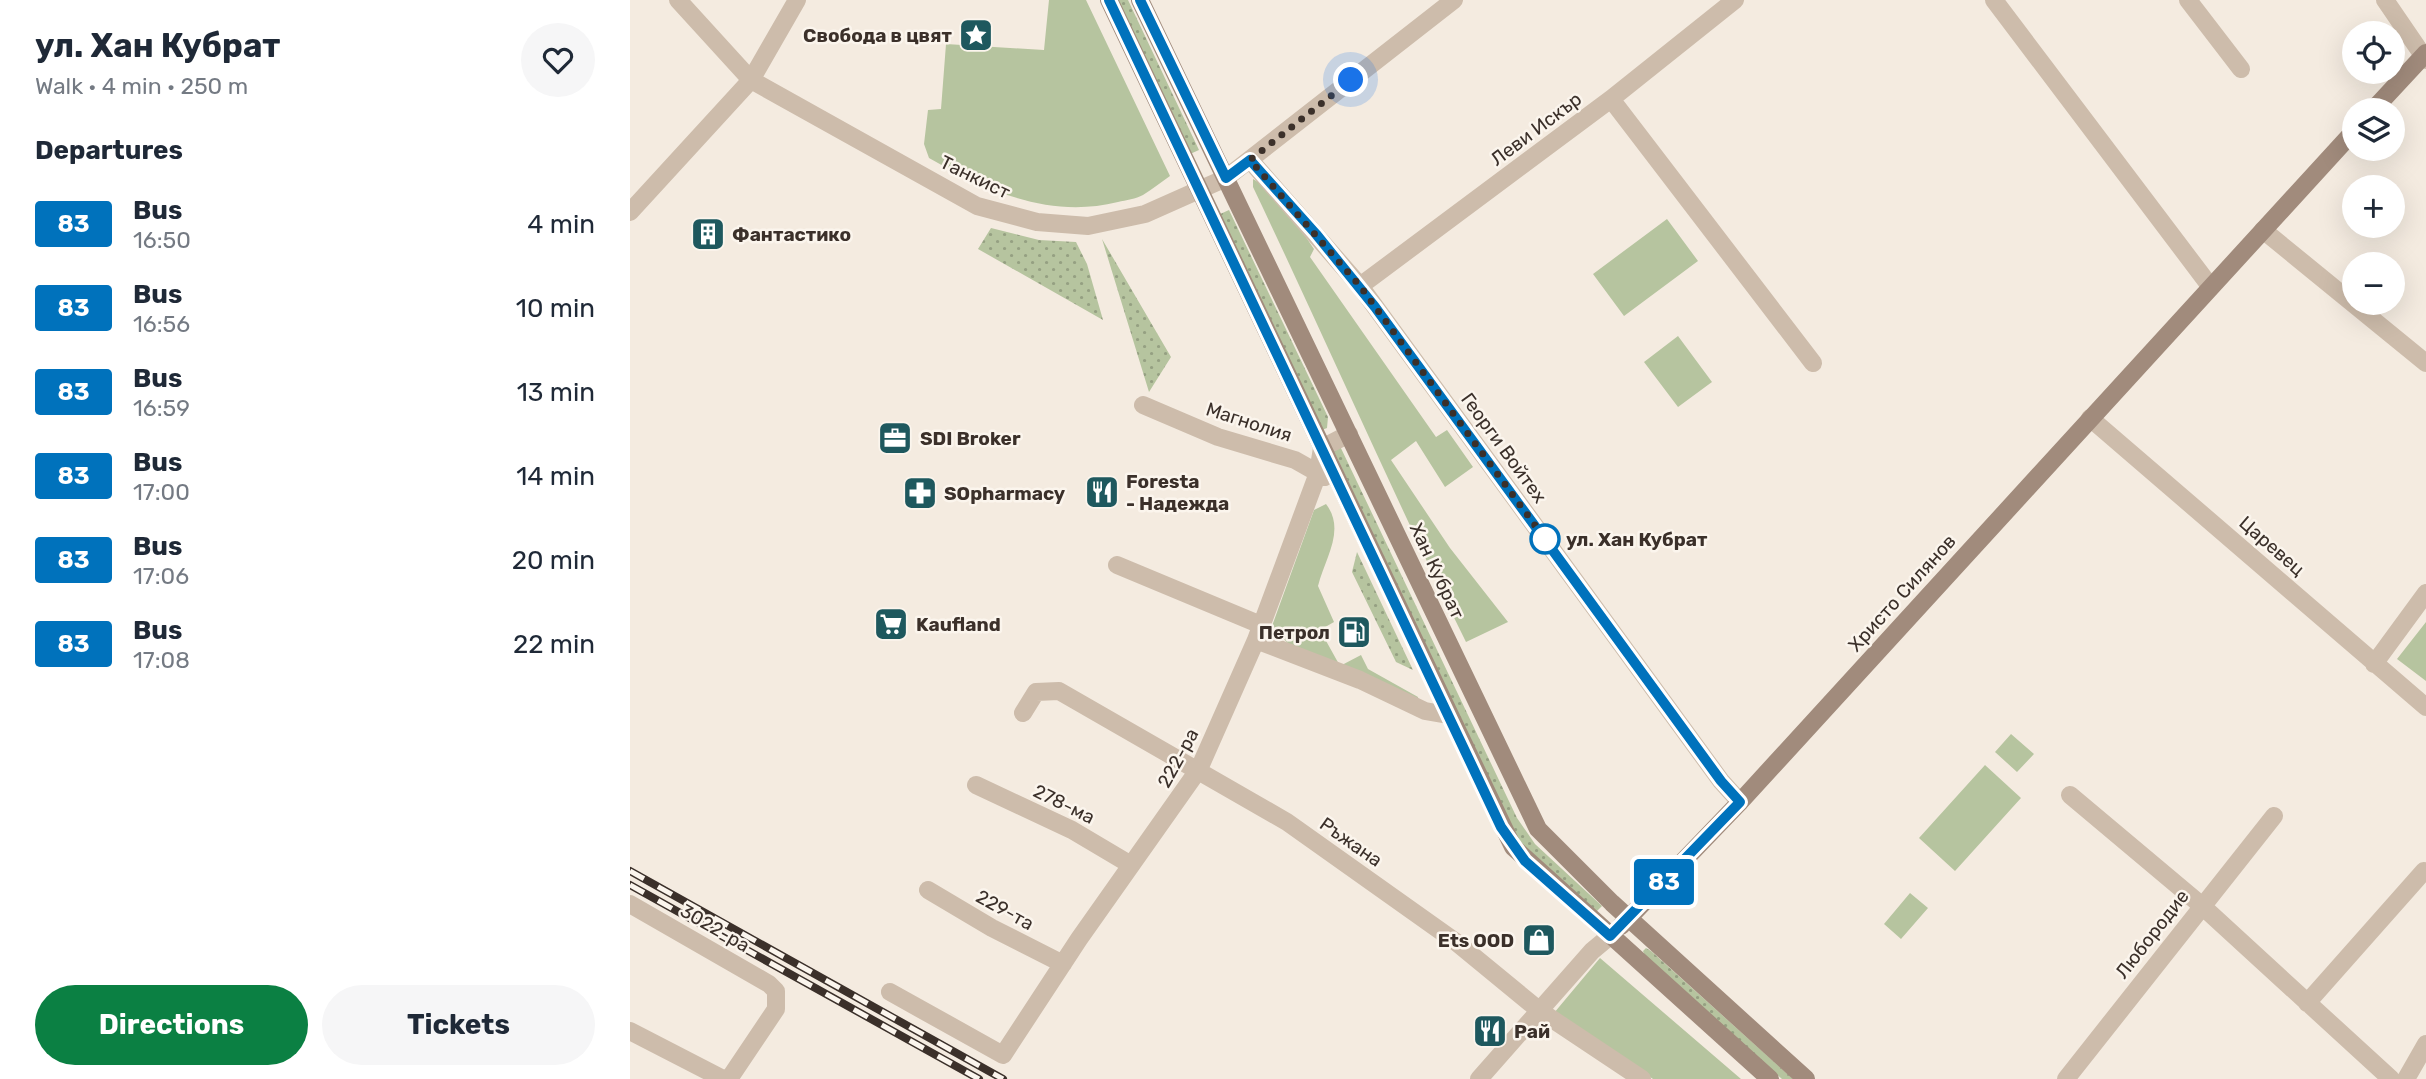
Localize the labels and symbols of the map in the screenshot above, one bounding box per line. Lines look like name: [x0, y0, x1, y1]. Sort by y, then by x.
place icon: Свобода в цвят: [957, 16, 995, 54]
place label: Свобода в цвят: [803, 24, 953, 47]
your location: [1333, 62, 1368, 97]
street label: Леви Искър: [1486, 87, 1586, 171]
street label: Танкист: [936, 150, 1014, 204]
building icon: Фантастико: [689, 215, 727, 253]
place label: Фантастико: [732, 223, 851, 246]
street label: Георги Войтех: [1456, 388, 1552, 508]
street label: Магнолия: [1203, 397, 1295, 447]
office icon: SDI Broker: [876, 419, 914, 457]
place label: SDI Broker: [920, 427, 1021, 450]
place label: Foresta - Надежда: [1126, 470, 1229, 515]
restaurant icon: Foresta - Надежда: [1083, 473, 1121, 511]
pharmacy icon: SOpharmacy: [901, 474, 939, 512]
place label: SOpharmacy: [944, 482, 1066, 505]
street label: Царевец: [2234, 511, 2310, 581]
street label: Хан Кубрат: [1405, 519, 1469, 623]
marker: ул. Хан Кубрат: [1530, 524, 1560, 554]
place label: ул. Хан Кубрат: [1566, 528, 1708, 551]
street label: Христо Силянов: [1843, 530, 1961, 656]
supermarket icon: Kaufland: [872, 605, 910, 643]
place label: Kaufland: [916, 613, 1001, 636]
fuel station icon: Петрол: [1335, 613, 1373, 651]
place label: Петрол: [1259, 621, 1330, 644]
street label: 222-ра: [1152, 724, 1204, 792]
street label: 278-ма: [1029, 779, 1099, 829]
street label: Ръжана: [1315, 812, 1387, 872]
line badge: 83: [1632, 859, 1696, 905]
street label: 229-та: [972, 885, 1038, 935]
street label: Любородие: [2110, 885, 2194, 983]
street label: 3022-ра: [676, 899, 754, 957]
shop icon: Ets OOD: [1520, 921, 1558, 959]
place label: Ets OOD: [1438, 929, 1514, 952]
restaurant icon: Рай: [1471, 1012, 1509, 1050]
place label: Рай: [1514, 1020, 1550, 1043]

